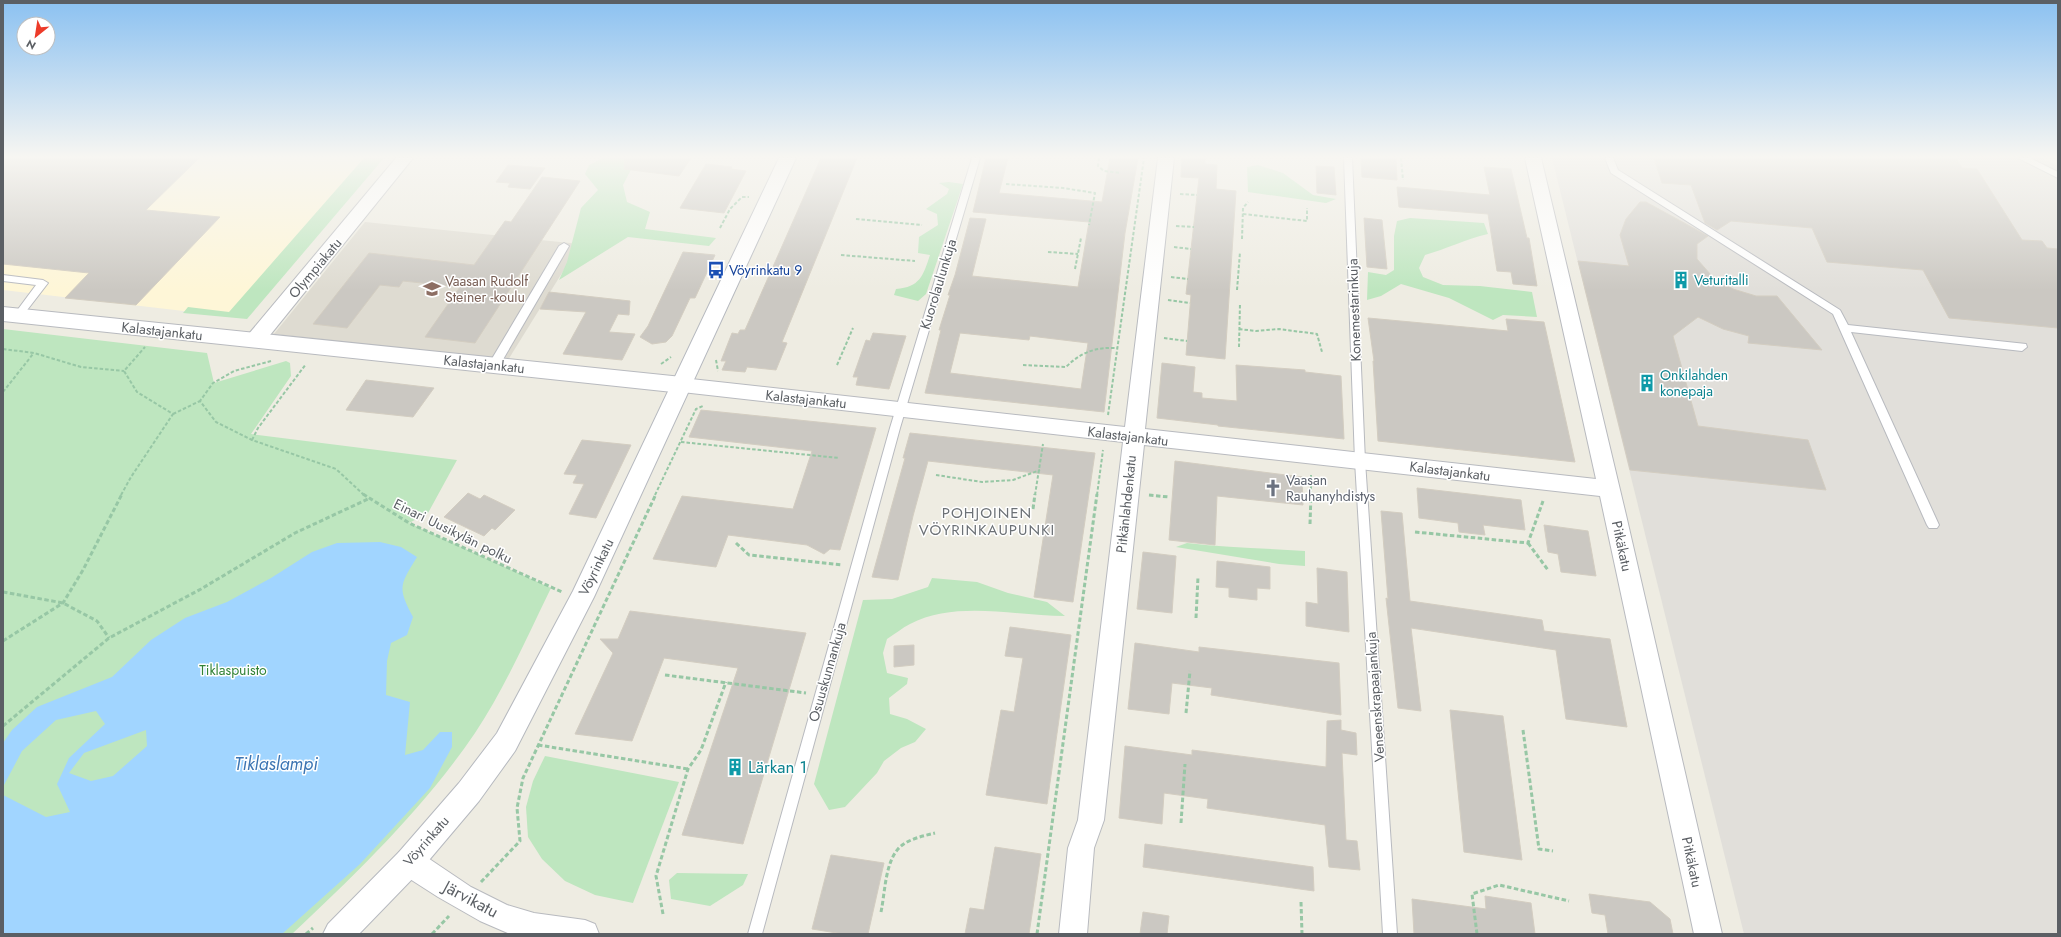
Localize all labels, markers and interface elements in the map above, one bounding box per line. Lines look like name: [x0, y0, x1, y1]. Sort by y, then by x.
north arrow: [16, 16, 56, 56]
text: N: [23, 36, 39, 54]
street label: Olympiakatu: [284, 233, 346, 303]
street label: Kuorolaulunkuja: [915, 236, 961, 332]
street label: Konemestarinkuja: [1342, 258, 1366, 362]
bus stop icon: Vöyrinkatu 9: [706, 260, 726, 280]
place label: Vöyrinkatu 9: [729, 260, 802, 280]
building icon: Veturitalli: [1671, 270, 1691, 290]
place label: Veturitalli: [1694, 270, 1749, 290]
place label: Vaasan Rudolf Steiner -koulu: [445, 271, 529, 307]
school or university icon: Vaasan Rudolf Steiner -koulu: [422, 279, 442, 299]
street label: Kalastajankatu: [120, 317, 204, 345]
street label: Kalastajankatu: [442, 350, 526, 378]
place label: Onkilahden konepaja: [1660, 365, 1728, 401]
building icon: Onkilahden konepaja: [1637, 373, 1657, 393]
street label: Kalastajankatu: [764, 385, 848, 413]
street label: Kalastajankatu: [1086, 421, 1170, 451]
street label: Pitkänlahdenkatu: [1111, 454, 1141, 554]
street label: Kalastajankatu: [1408, 456, 1492, 486]
place label: Vaasan Rauhanyhdistys: [1286, 470, 1376, 506]
church icon: Vaasan Rauhanyhdistys: [1263, 478, 1283, 498]
street label: Einari Uusikylän polku: [390, 494, 516, 568]
district label: POHJOINEN VÖYRINKAUPUNKI: [919, 502, 1055, 541]
street label: Pitkäkatu: [1607, 519, 1637, 573]
street label: Vöyrinkatu: [574, 535, 618, 599]
street label: Osuuskunnankuja: [803, 620, 851, 724]
street label: Veneenskrapaajankuja: [1360, 631, 1390, 763]
park label: Tiklaspuisto: [199, 660, 267, 680]
water label: Tiklaslampi: [234, 751, 318, 777]
place label: Lärkan 1: [748, 755, 807, 779]
building icon: Lärkan 1: [725, 757, 745, 777]
street label: Vöyrinkatu: [398, 811, 454, 871]
street label: Pitkäkatu: [1677, 835, 1707, 889]
street label: Järvikatu: [437, 874, 503, 923]

